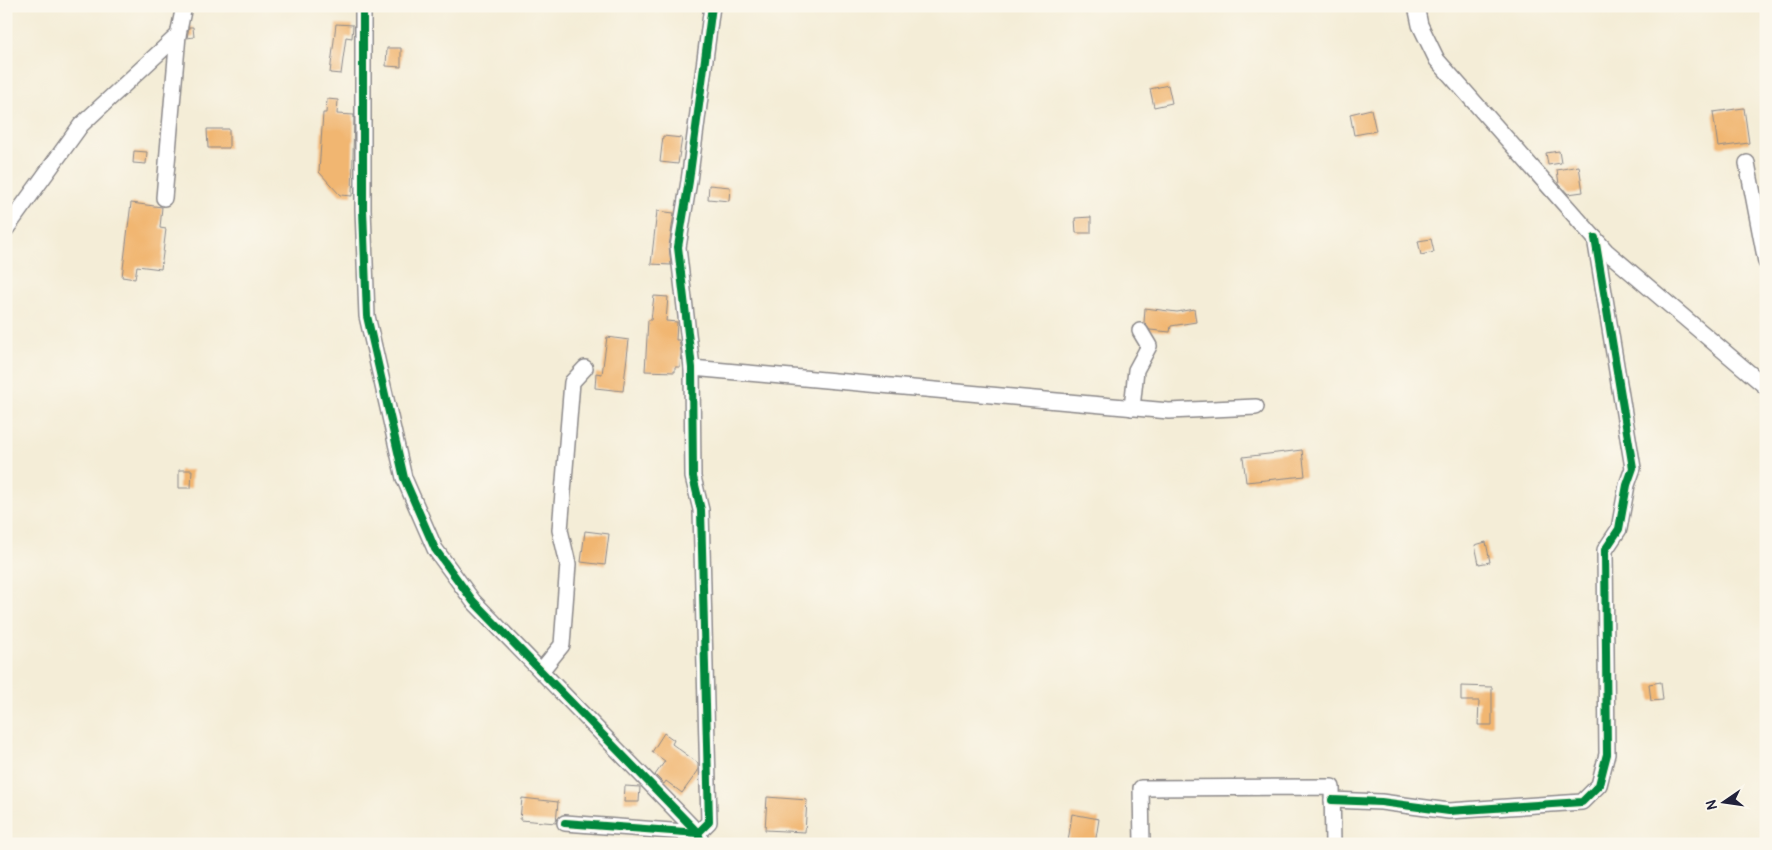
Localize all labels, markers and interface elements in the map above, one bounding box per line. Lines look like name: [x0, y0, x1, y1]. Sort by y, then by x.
north arrow: [1700, 778, 1750, 828]
text: N: [1702, 798, 1721, 811]

